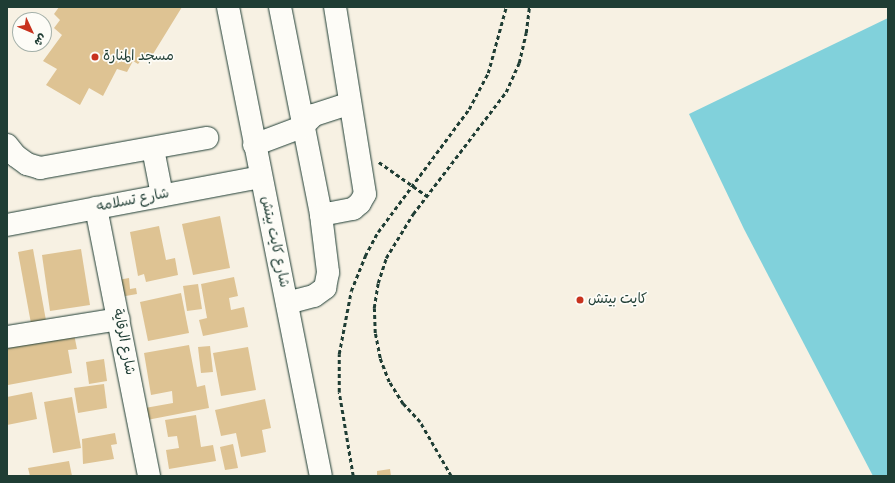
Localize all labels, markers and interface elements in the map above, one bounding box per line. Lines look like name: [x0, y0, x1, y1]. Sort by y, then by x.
north arrow: [12, 12, 52, 52]
text: ش: [30, 30, 50, 50]
place label: مسجد المنارة: [103, 49, 174, 65]
marker: مسجد المنارة: [90, 52, 100, 62]
street label: شارع تسلامه: [95, 186, 171, 216]
street label: شارع كايت بيتش: [256, 195, 292, 289]
place label: كايت بيتش: [588, 292, 647, 308]
marker: كايت بيتش: [575, 295, 585, 305]
street label: شارع الرقاية: [108, 307, 138, 377]

